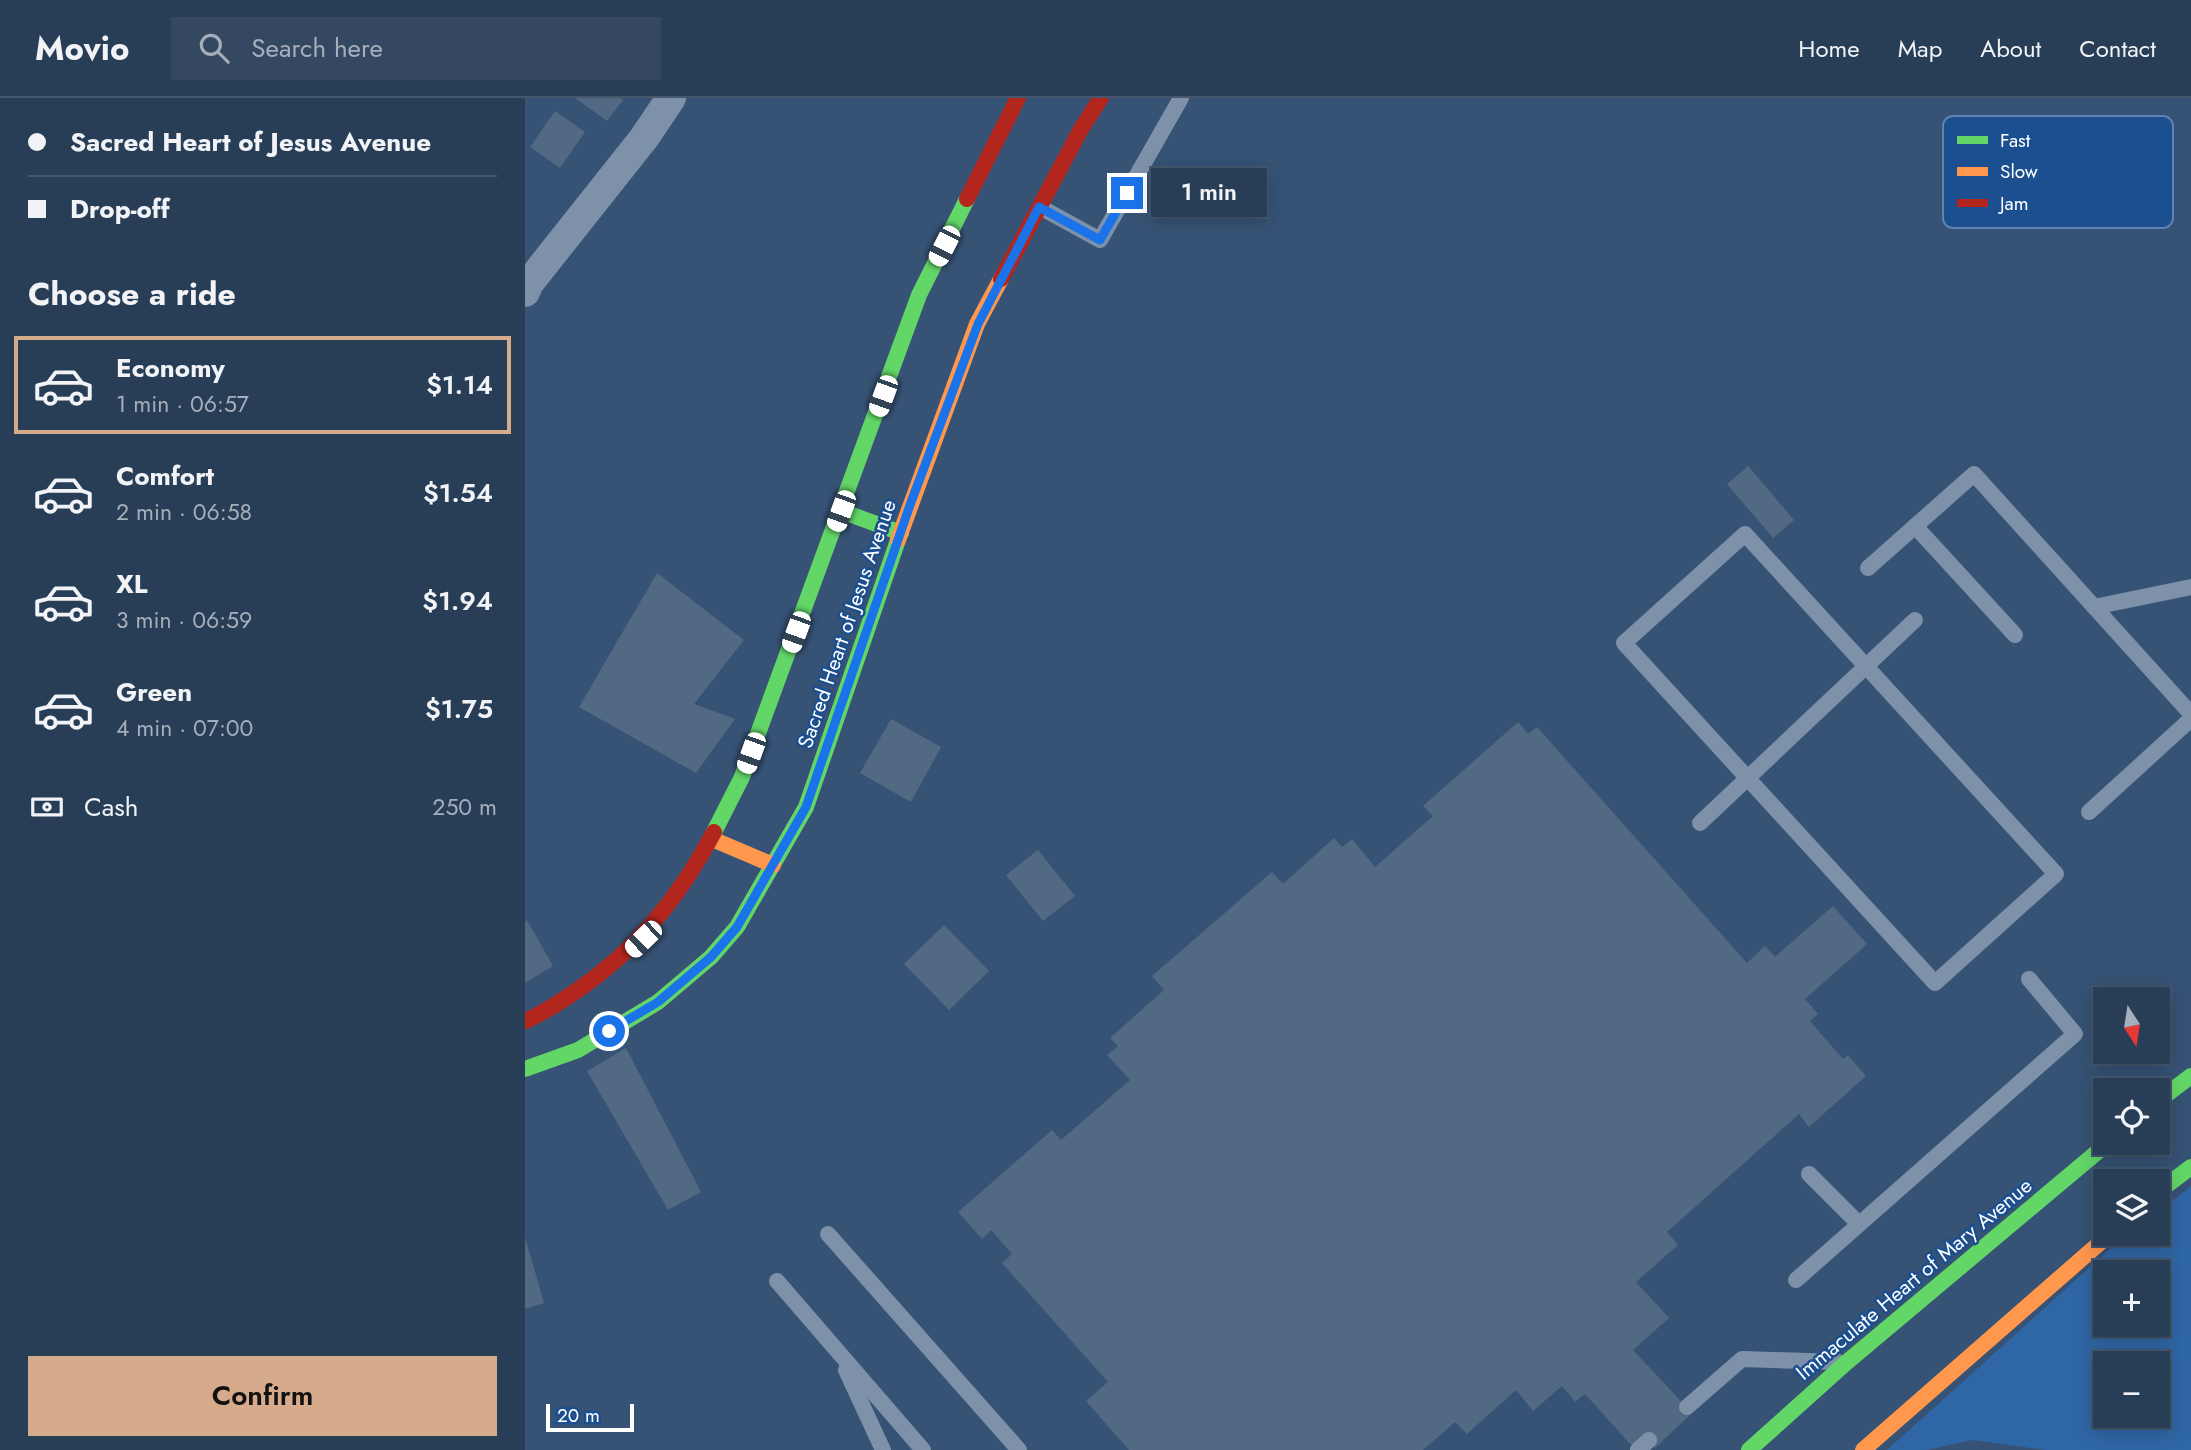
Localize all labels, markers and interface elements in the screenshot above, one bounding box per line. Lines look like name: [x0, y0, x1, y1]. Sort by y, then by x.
search box: [171, 17, 661, 80]
text: Movio: [35, 25, 129, 72]
icon: search: [195, 29, 233, 67]
text: Search here: [251, 29, 383, 67]
text: Home: [1798, 31, 1860, 66]
text: Map: [1898, 31, 1942, 66]
text: About: [1980, 31, 2041, 66]
text: Contact: [2079, 31, 2156, 66]
legend: [1943, 116, 2173, 228]
text: Sacred Heart of Jesus Avenue: [70, 123, 431, 161]
text: Fast: [2000, 127, 2031, 154]
text: Slow: [2000, 158, 2038, 185]
callout: 1 min: [1151, 168, 1267, 217]
text: 1 min: [1181, 175, 1237, 209]
route end: [1111, 177, 1143, 209]
text: Drop-off: [70, 190, 170, 228]
text: Jam: [1997, 190, 2029, 217]
car: [926, 223, 963, 269]
text: Choose a ride: [28, 271, 236, 317]
text: Economy: [116, 349, 225, 387]
icon: car: [32, 354, 95, 417]
text: $1.14: [426, 366, 493, 404]
car: [866, 373, 901, 419]
text: 1 min · 06:57: [116, 387, 249, 421]
text: Comfort: [116, 457, 214, 495]
icon: car: [32, 462, 95, 525]
text: $1.54: [423, 474, 493, 512]
car: [824, 488, 859, 534]
text: 2 min · 06:58: [116, 495, 252, 529]
street label: Sacred Heart of Jesus Avenue: [790, 495, 904, 752]
text: XL: [116, 565, 148, 603]
icon: car: [32, 570, 95, 633]
text: $1.94: [422, 582, 493, 620]
text: 3 min · 06:59: [116, 603, 252, 637]
car: [779, 609, 814, 655]
text: Green: [116, 673, 192, 711]
icon: car: [32, 678, 95, 741]
text: $1.75: [425, 690, 493, 728]
text: 4 min · 07:00: [116, 711, 253, 745]
car: [734, 730, 769, 776]
icon: cash: [28, 788, 66, 826]
text: Cash: [84, 788, 138, 826]
text: 250 m: [432, 790, 497, 824]
car: [621, 917, 666, 961]
north arrow: [2093, 987, 2170, 1064]
map controls: [2093, 987, 2170, 1428]
route start: [593, 1015, 625, 1047]
button: locate: [2093, 1078, 2170, 1155]
button: layers: [2093, 1169, 2170, 1246]
street label: Immaculate Heart of Mary Avenue: [1789, 1171, 2039, 1387]
button: +: [2093, 1260, 2170, 1337]
button: −: [2093, 1351, 2170, 1428]
button: Confirm: [28, 1356, 497, 1436]
scale bar: [546, 1401, 633, 1433]
text: 20 m: [557, 1402, 600, 1429]

